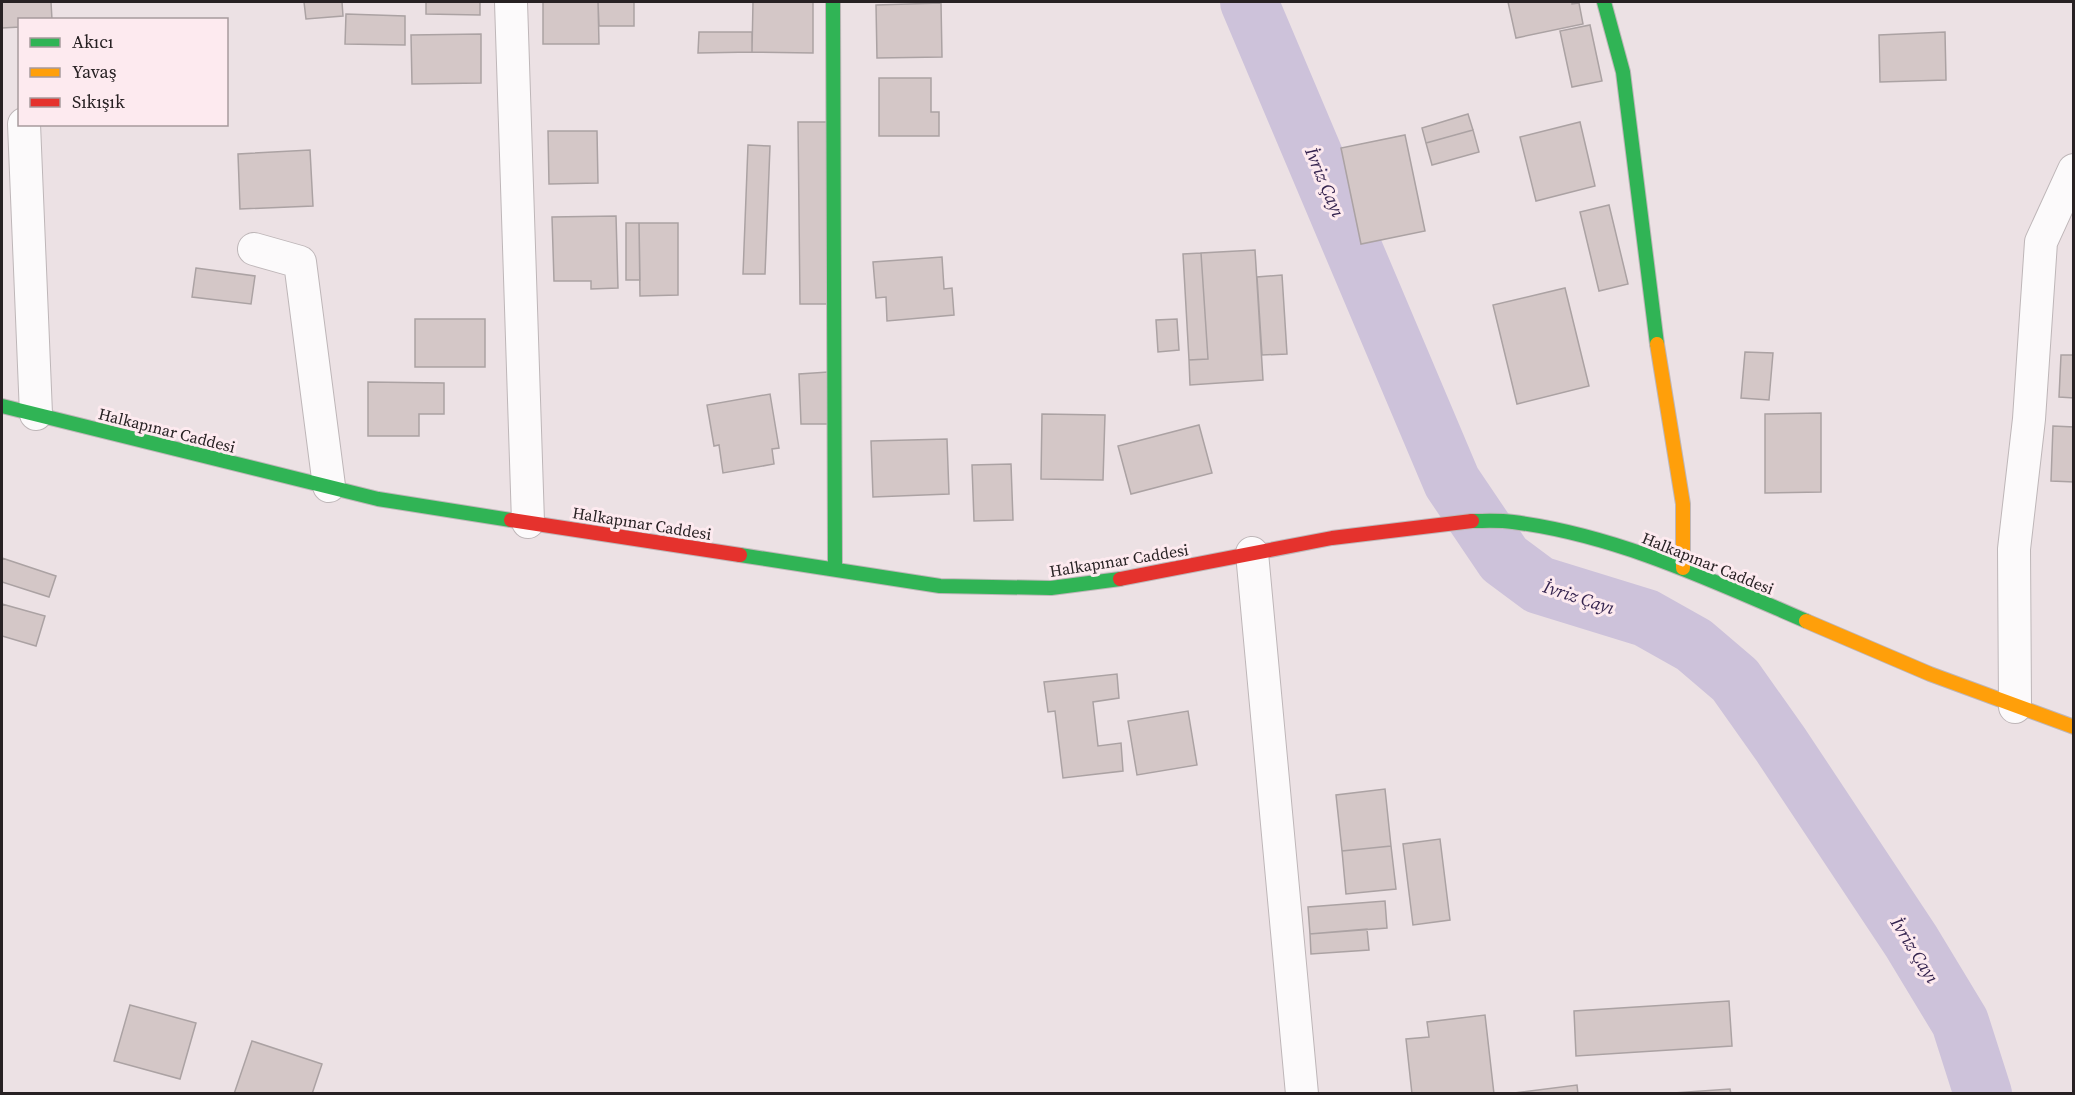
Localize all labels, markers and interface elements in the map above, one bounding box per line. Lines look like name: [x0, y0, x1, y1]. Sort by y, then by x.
legend: [18, 18, 228, 126]
text: Akıcı: [72, 29, 113, 54]
text: Yavaş: [72, 59, 117, 84]
text: Sıkışık: [72, 89, 125, 114]
water label: İvriz Çayı: [1299, 142, 1351, 221]
street label: Halkapınar Caddesi: [96, 402, 238, 458]
street label: Halkapınar Caddesi: [571, 501, 713, 545]
street label: Halkapınar Caddesi: [1639, 527, 1777, 600]
street label: Halkapınar Caddesi: [1048, 538, 1190, 582]
water label: İvriz Çayı: [1539, 573, 1618, 620]
water label: İvriz Çayı: [1884, 911, 1945, 988]

